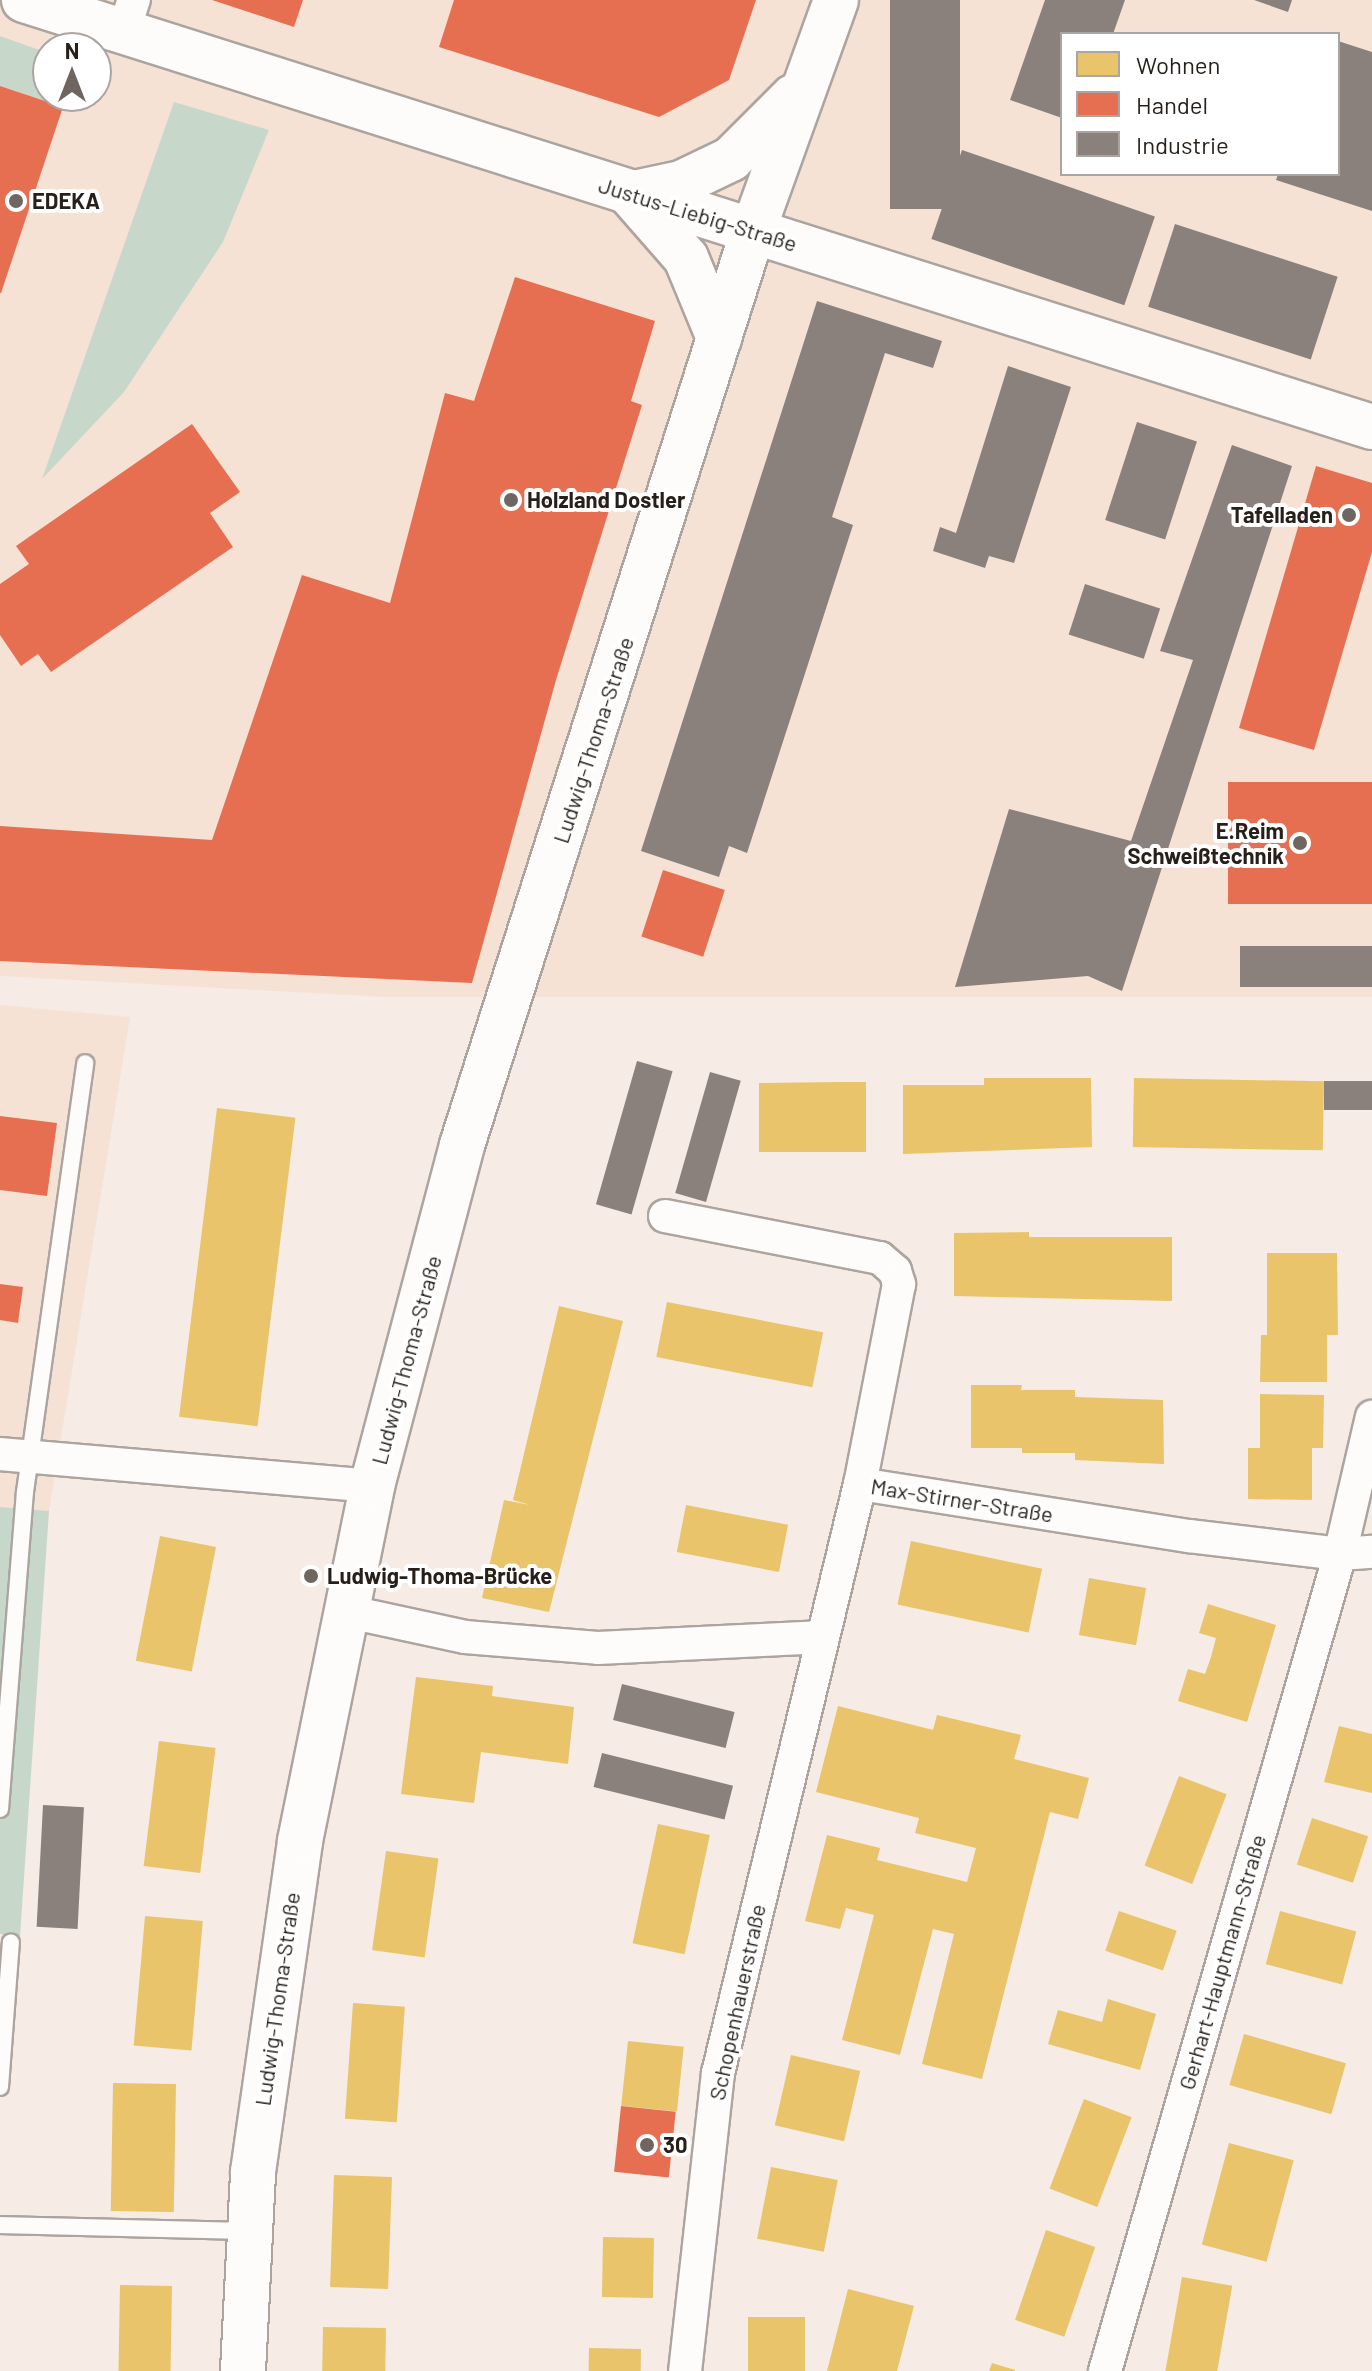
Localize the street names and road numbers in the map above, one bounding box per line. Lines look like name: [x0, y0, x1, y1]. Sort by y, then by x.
street label: Justus-Liebig-Straße: [596, 171, 800, 257]
street label: Ludwig-Thoma-Straße: [547, 634, 639, 846]
street label: Ludwig-Thoma-Straße: [365, 1253, 447, 1467]
street label: Max-Stirner-Straße: [869, 1473, 1055, 1527]
street label: Gerhart-Hauptmann-Straße: [1173, 1831, 1271, 2093]
street label: Ludwig-Thoma-Straße: [249, 1891, 305, 2107]
street label: Schopenhauerstraße: [703, 1902, 771, 2102]

